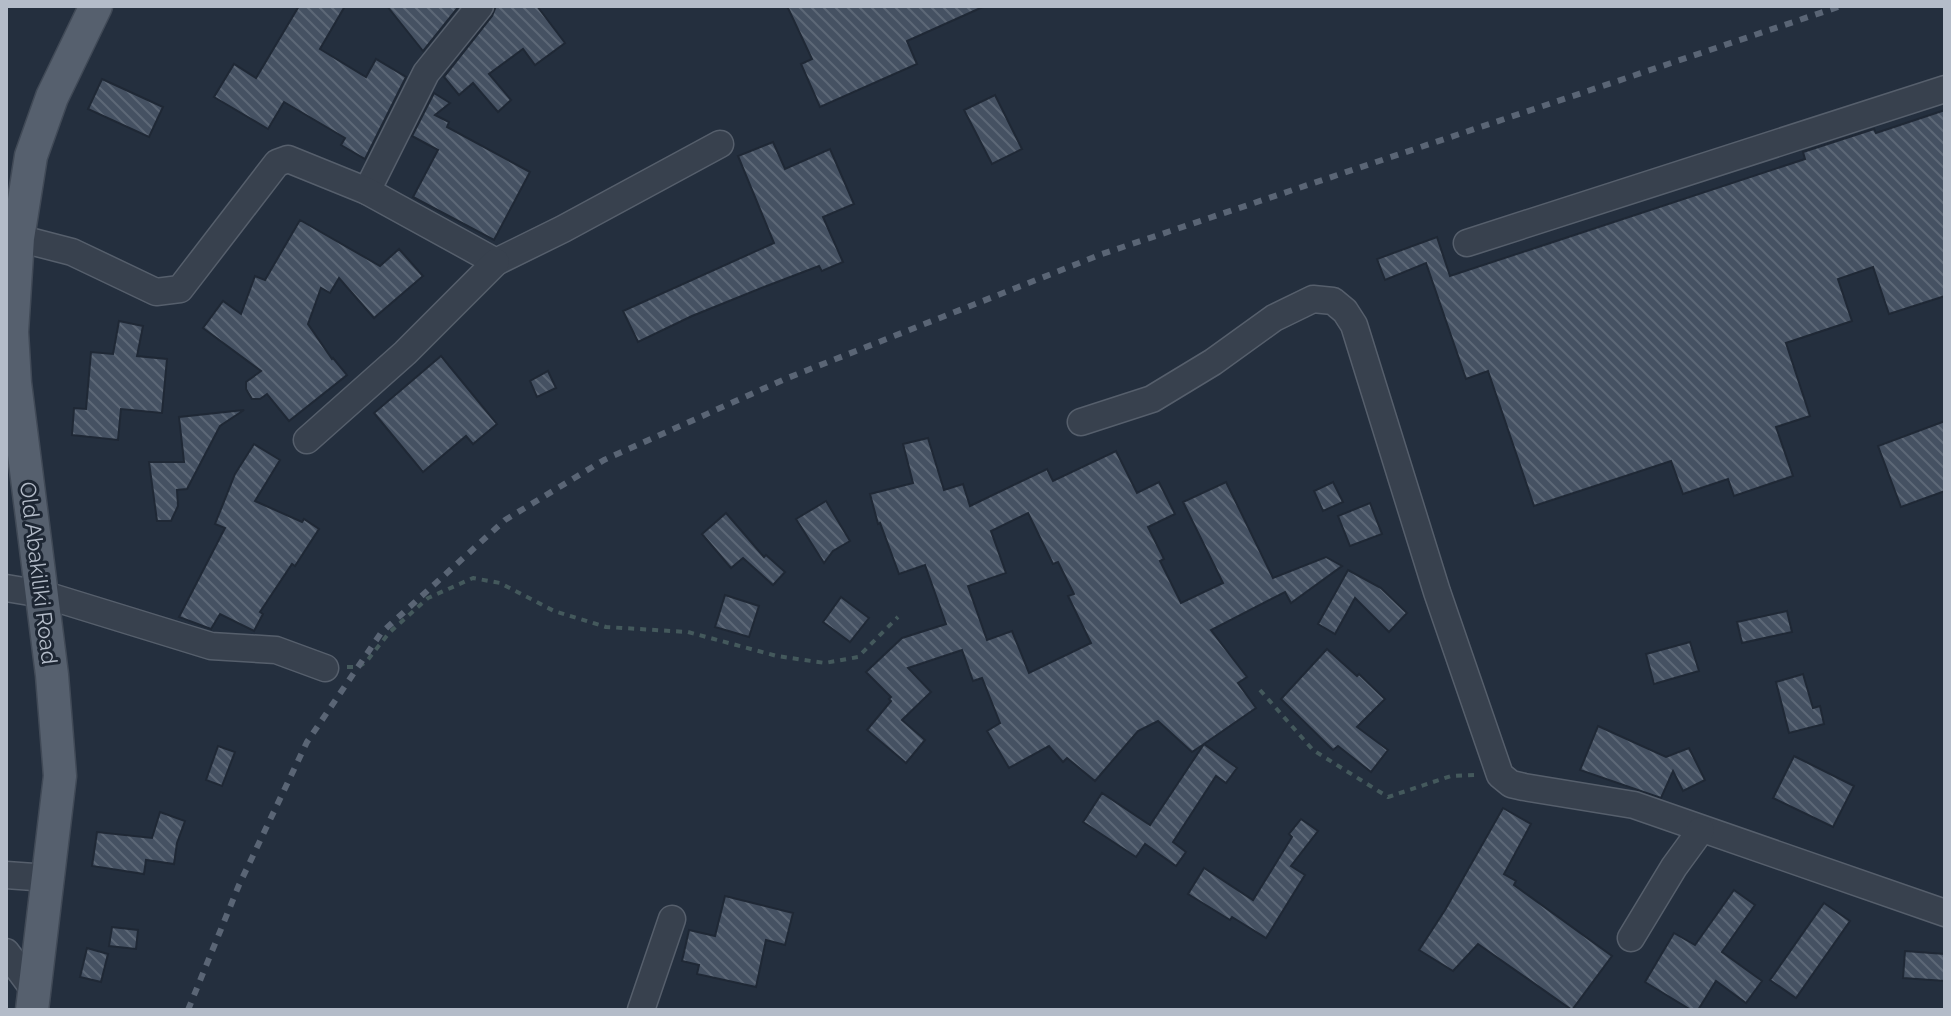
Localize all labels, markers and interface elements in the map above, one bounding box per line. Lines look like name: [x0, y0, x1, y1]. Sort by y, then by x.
street label: Old Abakiliki Road: [15, 480, 63, 666]

